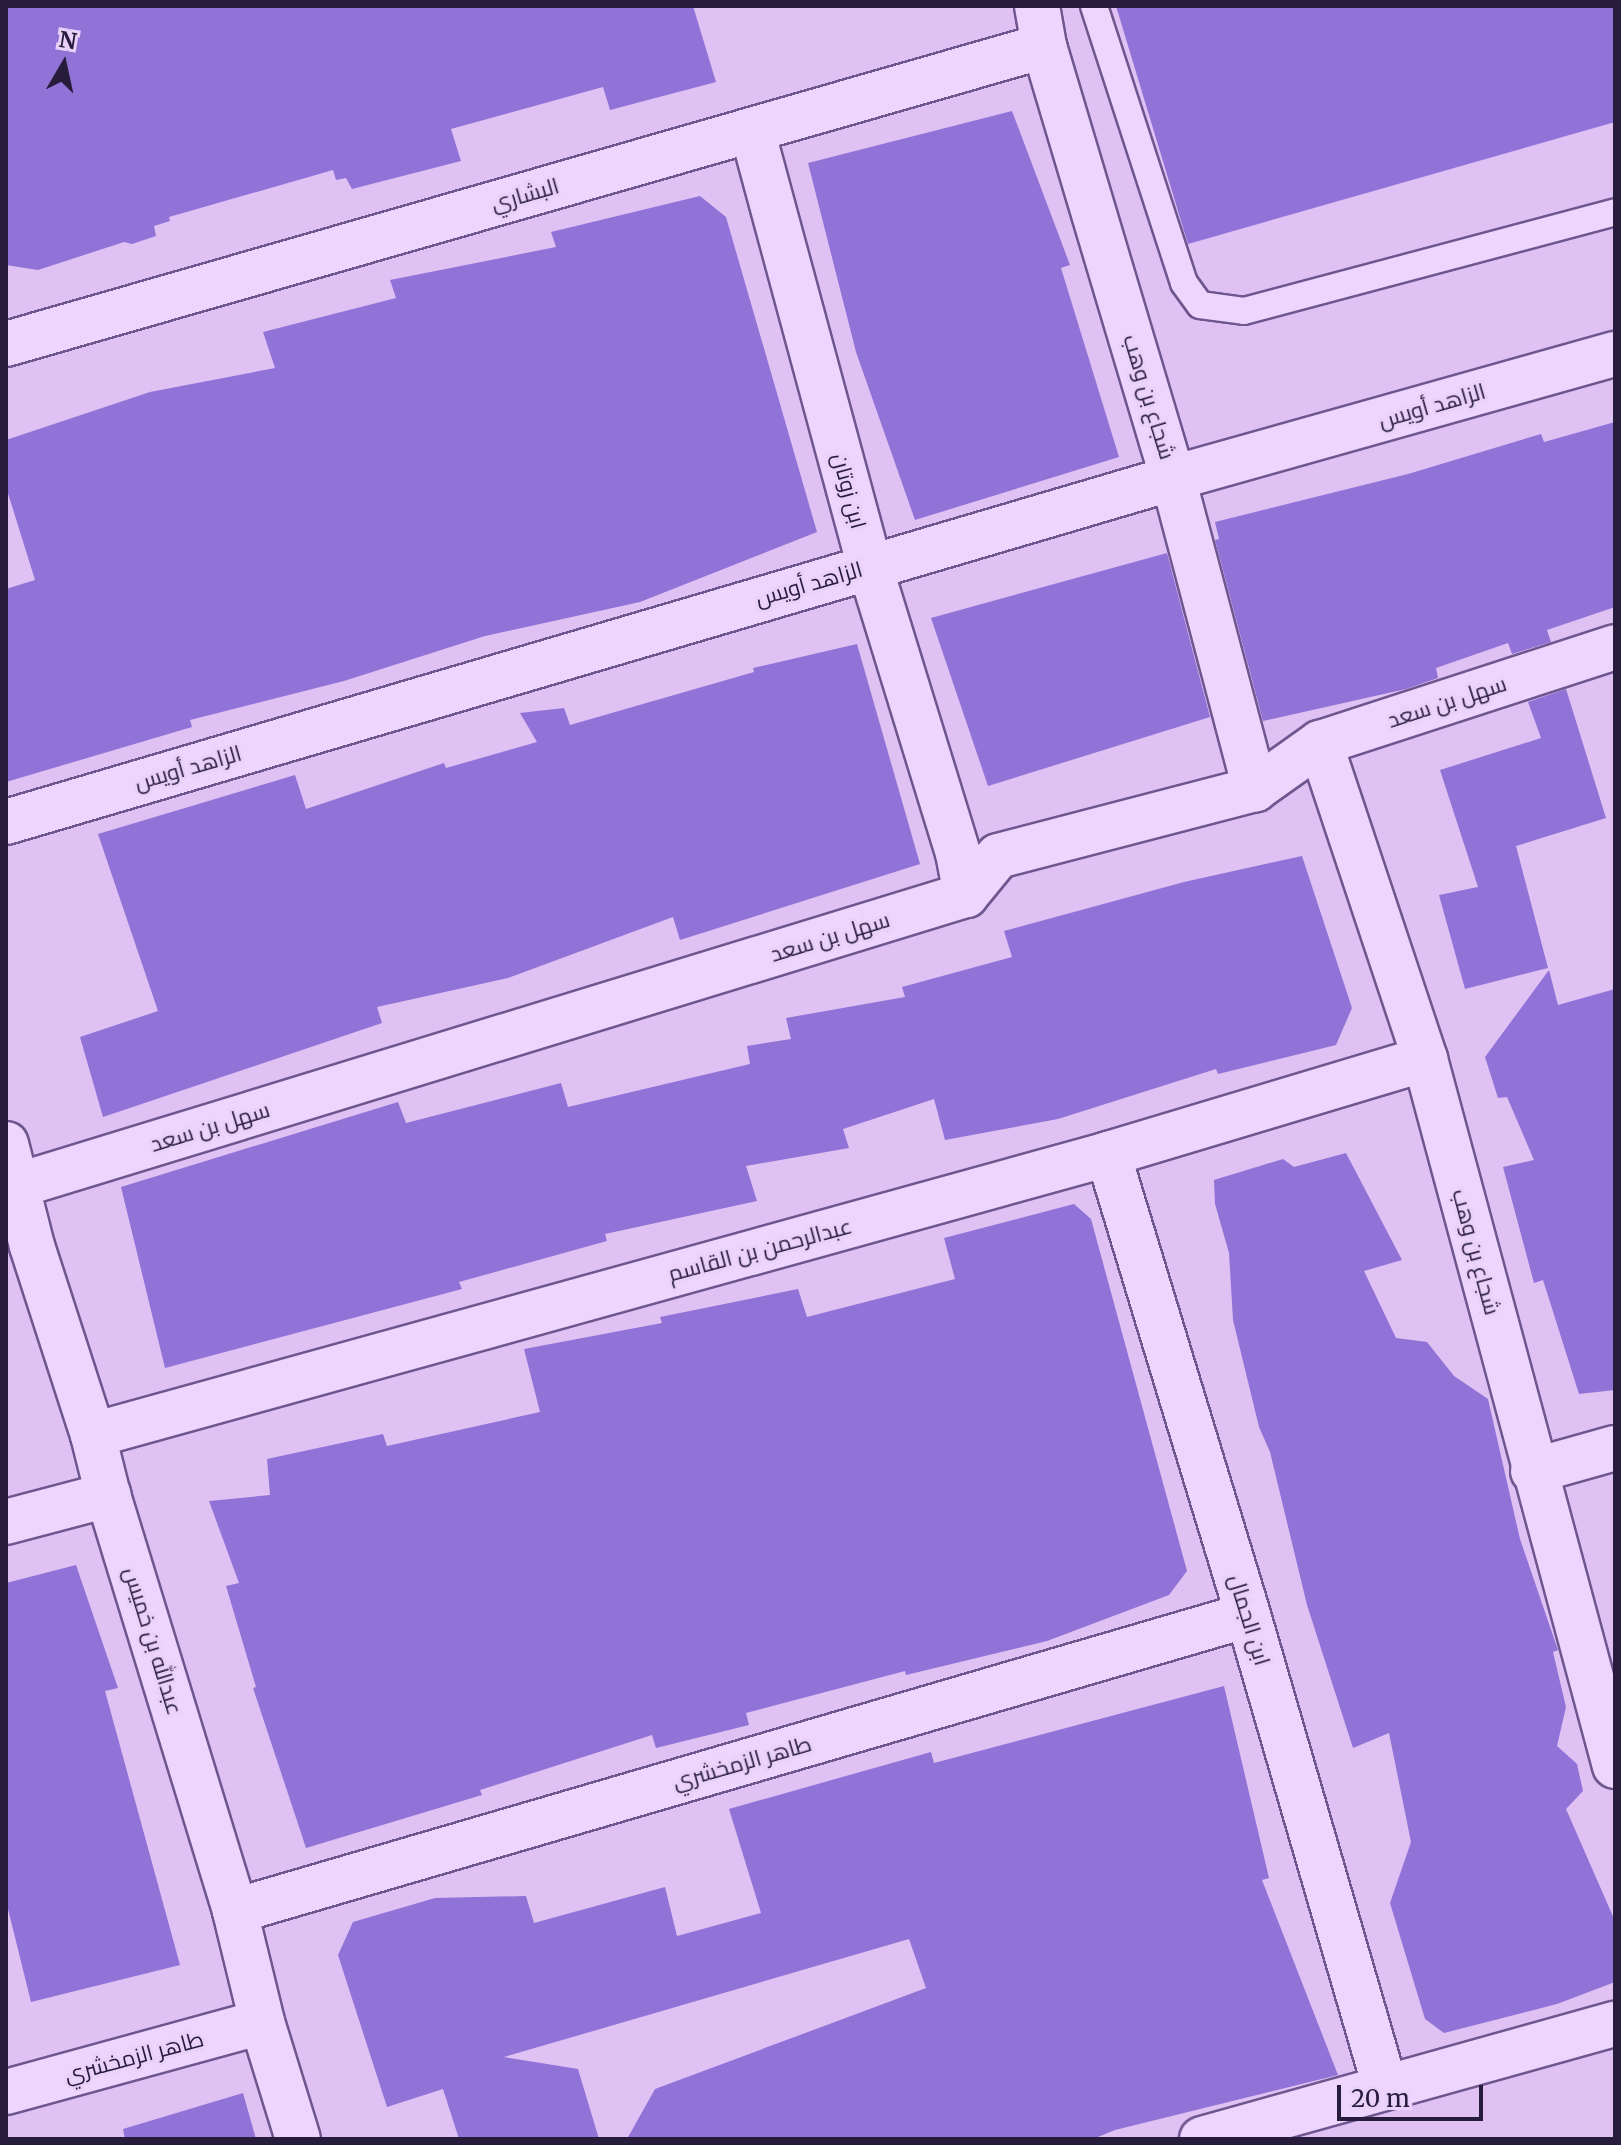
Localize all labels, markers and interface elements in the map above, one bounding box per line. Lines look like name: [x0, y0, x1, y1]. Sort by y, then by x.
north arrow: [24, 24, 104, 104]
text: N: [57, 25, 79, 55]
street label: البشاري: [488, 173, 562, 217]
street label: شجاع بن وهب: [1117, 331, 1181, 463]
street label: الزاهد أويس: [1375, 378, 1489, 434]
street label: ابن زوتان: [826, 450, 872, 532]
street label: الزاهد أويس: [752, 556, 866, 612]
street label: سهل بن سعد: [1384, 670, 1510, 734]
street label: الزاهد أويس: [131, 740, 245, 796]
street label: سهل بن سعد: [767, 906, 893, 968]
street label: سهل بن سعد: [147, 1096, 273, 1158]
street label: شجاع بن وهب: [1447, 1186, 1505, 1318]
street label: عبدالرحمن بن القاسم: [665, 1213, 855, 1287]
street label: عبدالله بن خميس: [118, 1564, 188, 1718]
street label: ابن الجمال: [1223, 1571, 1275, 1669]
street label: طاهر الزمخشري: [670, 1731, 814, 1795]
street label: طاهر الزمخشري: [62, 2026, 206, 2088]
scale bar: [1341, 2069, 1487, 2119]
text: 20 m: [1351, 2083, 1410, 2114]

